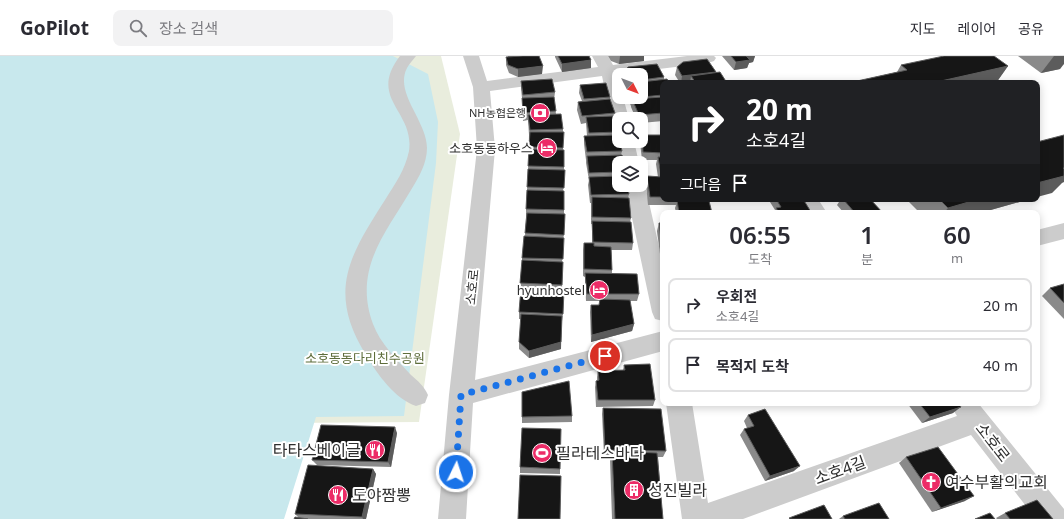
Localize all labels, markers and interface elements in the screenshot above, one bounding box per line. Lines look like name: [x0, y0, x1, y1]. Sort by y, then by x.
search box: [113, 10, 393, 46]
text: GoPilot: [20, 15, 89, 41]
icon: search: [127, 17, 149, 39]
text: 장소 검색: [159, 18, 218, 38]
text: 지도: [910, 19, 936, 38]
text: 레이어: [958, 19, 996, 38]
text: 공유: [1018, 19, 1044, 38]
north arrow: [612, 68, 648, 104]
map controls: [612, 68, 648, 192]
text: 20 m: [746, 90, 813, 128]
icon: right: [680, 96, 732, 148]
bank icon: NH농협은행: [529, 102, 551, 124]
place label: NH농협은행: [469, 105, 526, 120]
button: search: [612, 112, 648, 148]
text: 소호4길: [746, 128, 806, 152]
hotel icon: 소호동동하우스: [536, 137, 558, 159]
place label: 소호동동하우스: [449, 139, 533, 157]
button: layers: [612, 156, 648, 192]
icon: arrive: [729, 172, 751, 194]
text: 그다음: [680, 174, 721, 194]
text: 06:55: [729, 218, 791, 251]
text: 1: [860, 218, 874, 251]
text: 60: [943, 218, 971, 251]
text: m: [951, 249, 963, 267]
text: 도착: [748, 250, 772, 268]
text: 분: [861, 250, 873, 268]
street label: 소호로: [461, 268, 483, 306]
hotel icon: hyunhostel: [588, 279, 610, 301]
place label: hyunhostel: [517, 281, 585, 299]
text: 우회전: [716, 286, 757, 306]
icon: right: [682, 294, 704, 316]
text: 20 m: [983, 295, 1018, 315]
text: 소호4길: [716, 307, 759, 325]
pin: [588, 339, 622, 373]
icon: arrive: [594, 345, 616, 367]
park label: 소호동동다리친수공원: [305, 349, 425, 367]
icon: arrive: [682, 354, 704, 376]
text: 40 m: [983, 355, 1018, 375]
text: 목적지 도착: [716, 356, 789, 376]
street label: 소호로: [971, 418, 1015, 466]
place label: 타타스베이글: [273, 439, 361, 461]
restaurant icon: 타타스베이글: [364, 439, 386, 461]
sports icon: 필라테스바다: [531, 442, 553, 464]
place label: 필라테스바다: [556, 442, 645, 464]
position arrow: [435, 451, 477, 493]
street label: 소호4길: [811, 451, 869, 489]
church icon: 여수부활의교회: [920, 471, 942, 493]
place label: 여수부활의교회: [945, 471, 1048, 493]
building icon: 성진빌라: [623, 479, 645, 501]
place label: 성진빌라: [648, 479, 707, 501]
restaurant icon: 도야짬뽕: [327, 484, 349, 506]
place label: 도야짬뽕: [352, 484, 411, 506]

